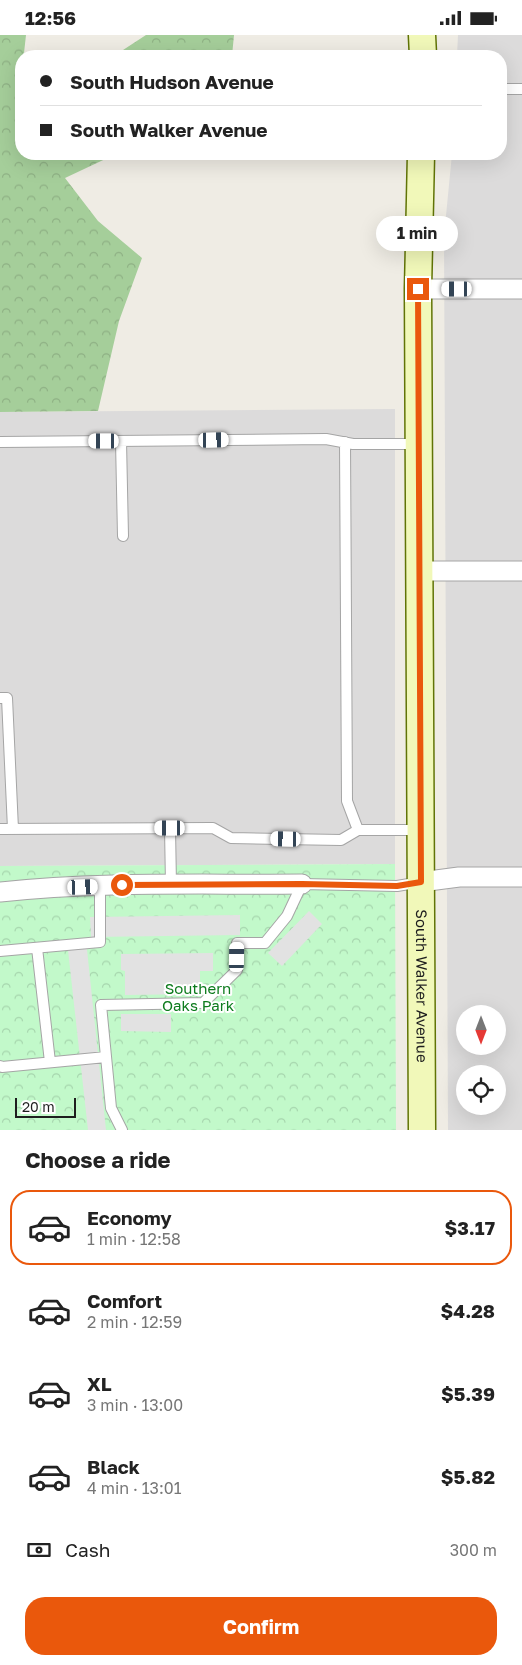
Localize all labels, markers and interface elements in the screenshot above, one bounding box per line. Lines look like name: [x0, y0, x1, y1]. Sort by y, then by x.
text: 12:56: [25, 6, 76, 29]
text: South Hudson Avenue: [70, 70, 274, 93]
text: South Walker Avenue: [70, 118, 267, 141]
callout: 1 min: [377, 217, 459, 251]
text: 1 min: [397, 223, 437, 243]
route end: [407, 278, 429, 300]
car: [442, 282, 472, 297]
car: [198, 432, 229, 448]
car: [89, 434, 119, 449]
car: [155, 821, 185, 836]
car: [270, 831, 301, 847]
route start: [111, 874, 133, 896]
car: [67, 879, 98, 895]
street label: South Walker Avenue: [413, 909, 432, 1063]
car: [229, 942, 244, 972]
park label: Southern Oaks Park: [162, 979, 235, 1014]
north arrow: [456, 1005, 506, 1055]
map controls: [456, 1005, 506, 1115]
button: locate: [456, 1065, 506, 1115]
scale bar: [15, 1095, 76, 1118]
text: 20 m: [22, 1098, 55, 1115]
text: Choose a ride: [25, 1146, 171, 1173]
icon: car: [27, 1205, 72, 1250]
text: Economy: [87, 1206, 172, 1229]
text: $3.17: [444, 1216, 495, 1239]
text: 1 min · 12:58: [87, 1229, 181, 1249]
icon: car: [27, 1288, 72, 1333]
text: Comfort: [87, 1289, 162, 1312]
text: $4.28: [441, 1299, 495, 1322]
text: 2 min · 12:59: [87, 1312, 182, 1332]
icon: car: [27, 1371, 72, 1416]
text: XL: [87, 1372, 112, 1395]
text: $5.39: [441, 1382, 495, 1405]
text: 3 min · 13:00: [87, 1395, 183, 1415]
icon: car: [27, 1454, 72, 1499]
text: Black: [87, 1455, 140, 1478]
text: $5.82: [441, 1465, 495, 1488]
text: 4 min · 13:01: [87, 1478, 181, 1498]
icon: cash: [25, 1536, 53, 1564]
text: Cash: [65, 1538, 110, 1561]
text: 300 m: [450, 1540, 497, 1560]
button: Confirm: [25, 1597, 497, 1655]

